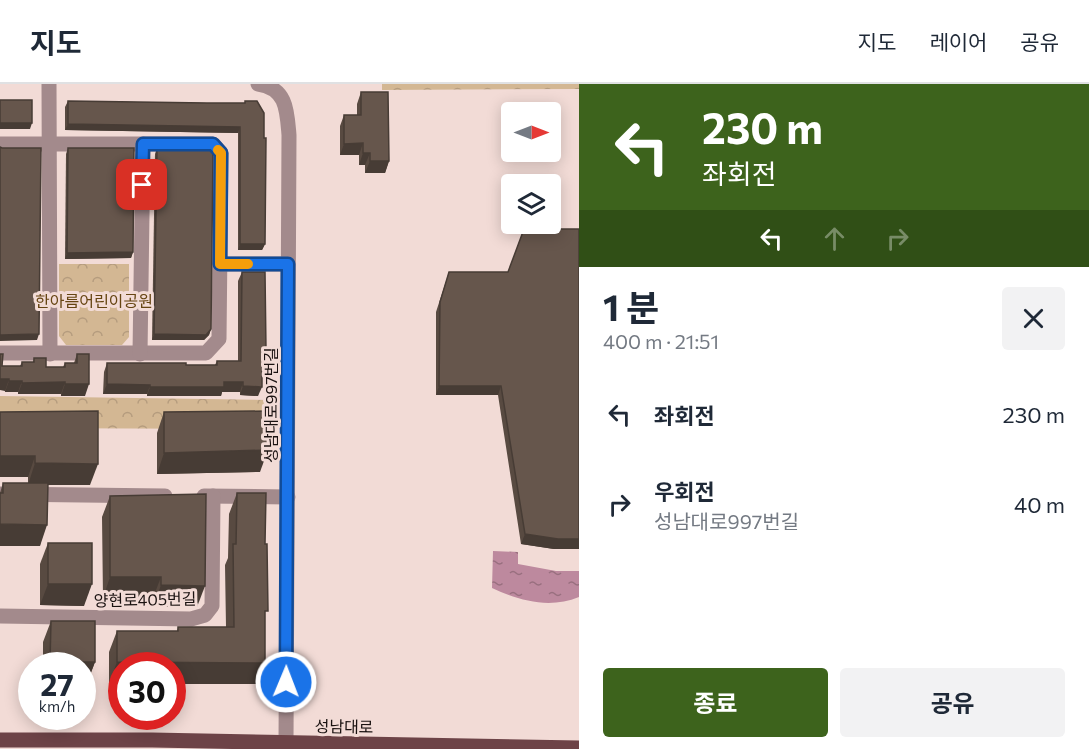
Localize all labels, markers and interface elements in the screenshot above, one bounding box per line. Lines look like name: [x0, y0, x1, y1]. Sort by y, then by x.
text: 지도: [30, 25, 82, 59]
text: 지도: [858, 29, 896, 54]
text: 레이어: [929, 29, 987, 54]
text: 공유: [1020, 29, 1059, 54]
text: 230 m: [702, 101, 823, 153]
north arrow: [501, 102, 561, 162]
map controls: [501, 102, 561, 234]
icon: left: [603, 108, 681, 186]
text: 좌회전: [702, 157, 777, 190]
pin: [116, 159, 167, 210]
icon: arrive: [125, 168, 158, 201]
button: layers: [501, 174, 561, 234]
icon: left: [755, 222, 788, 255]
icon: ahead: [818, 222, 851, 255]
icon: right: [881, 222, 914, 255]
text: 1 분: [603, 284, 659, 328]
button: close: [1002, 287, 1065, 350]
park label: 한아름어린이공원: [35, 291, 153, 310]
text: 400 m · 21:51: [603, 329, 719, 353]
street label: 성남대로997번길: [261, 347, 280, 463]
icon: left: [603, 398, 636, 431]
text: 230 m: [1002, 401, 1065, 428]
text: 좌회전: [654, 402, 715, 429]
text: 우회전: [654, 478, 715, 505]
icon: right: [603, 488, 636, 521]
text: 40 m: [1014, 491, 1065, 518]
text: 성남대로997번길: [654, 509, 799, 533]
street label: 양현로405번길: [93, 589, 197, 609]
position arrow: [254, 650, 318, 714]
speed limit sign: 30: [108, 652, 186, 730]
text: 27: [40, 665, 74, 702]
button: 종료: [603, 668, 828, 737]
button: 공유: [840, 668, 1065, 737]
text: km/h: [39, 697, 75, 715]
street label: 성남대로: [314, 716, 374, 736]

